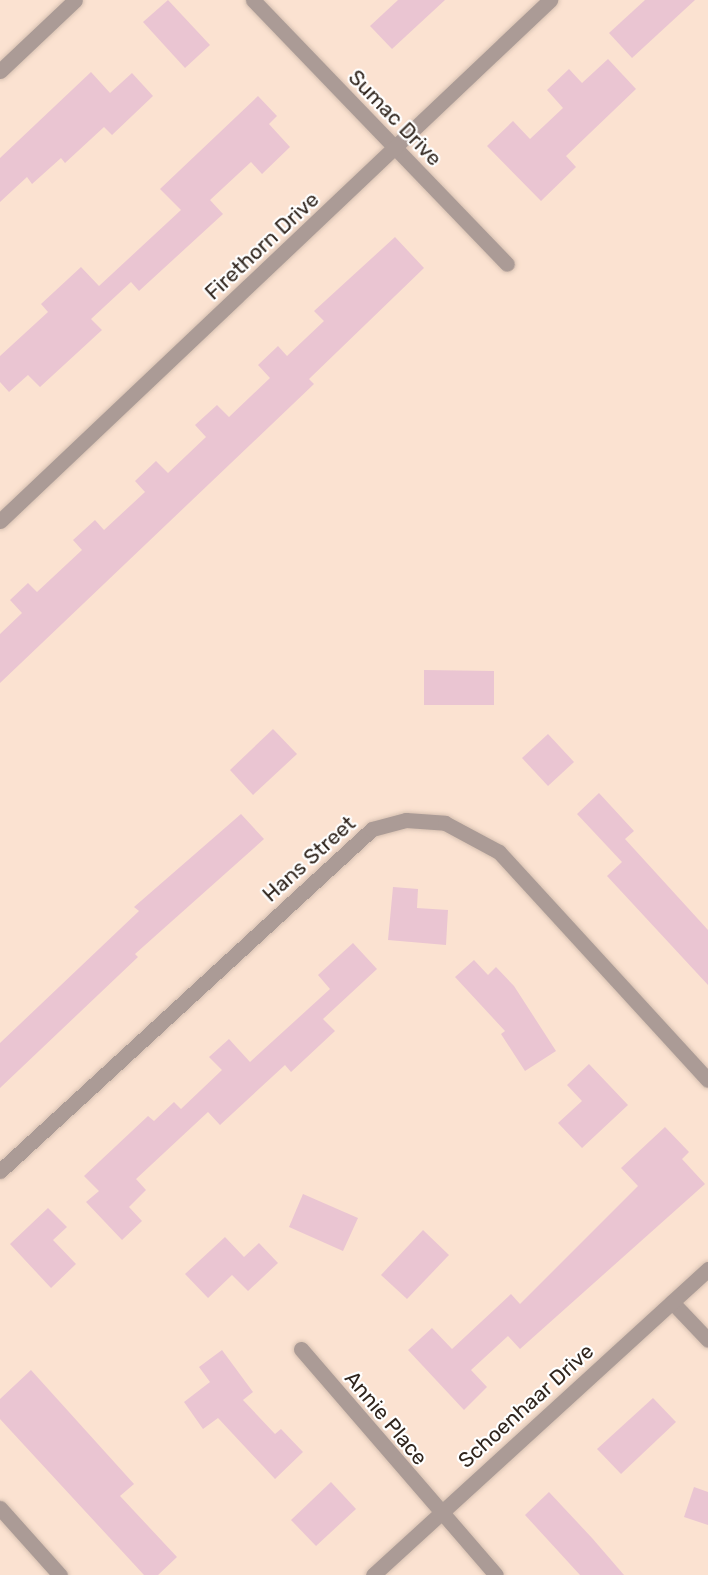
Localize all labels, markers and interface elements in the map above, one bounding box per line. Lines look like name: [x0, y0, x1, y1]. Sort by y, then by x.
street label: Sumac Drive: [343, 65, 447, 171]
street label: Firethorn Drive: [200, 187, 324, 305]
street label: Hans Street: [258, 811, 360, 907]
street label: Schoenhaar Drive: [453, 1339, 599, 1473]
street label: Annie Place: [339, 1366, 433, 1470]

